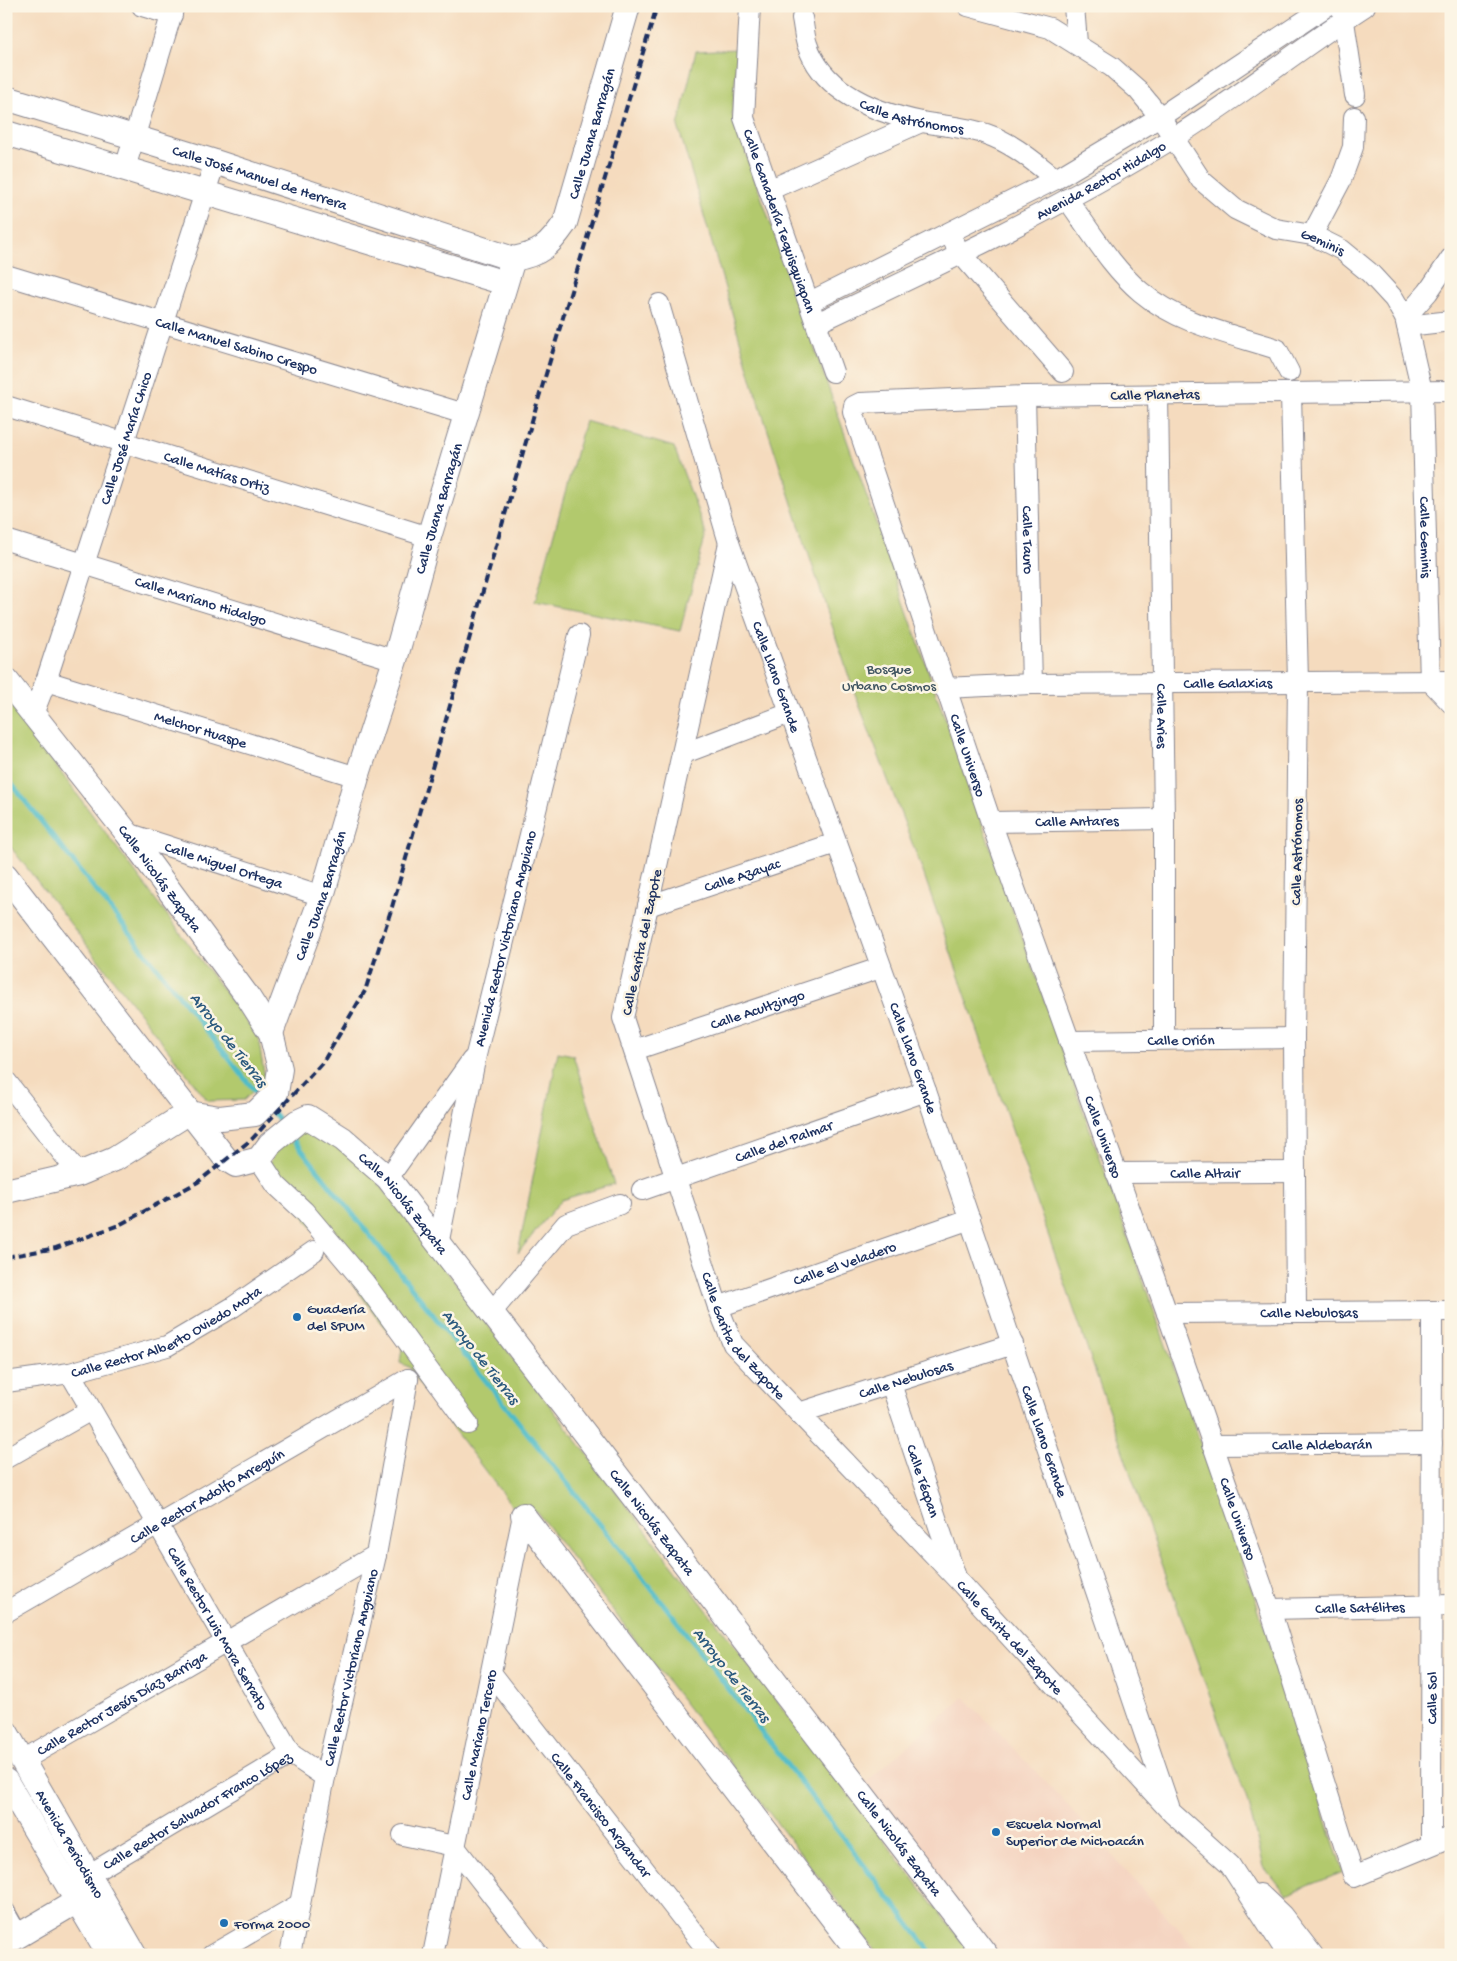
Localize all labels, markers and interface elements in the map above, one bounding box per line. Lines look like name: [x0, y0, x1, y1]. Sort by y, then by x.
street label: Calle Juana Barragán: [565, 66, 621, 202]
street label: Calle Astrónomos: [856, 96, 965, 139]
street label: Calle Ganadería Tequisquiapan: [738, 127, 819, 316]
street label: Avenida Rector Hidalgo: [1034, 138, 1170, 225]
street label: Calle José Manuel de Herrera: [170, 142, 350, 216]
street label: Geminis: [1299, 226, 1348, 261]
street label: Calle Manuel Sabino Crespo: [153, 314, 320, 380]
street label: Calle José María Chico: [97, 370, 157, 507]
street label: Calle Planetas: [1110, 386, 1200, 406]
street label: Calle Juana Barragán: [412, 441, 468, 576]
street label: Calle Matías Ortiz: [161, 448, 272, 498]
street label: Calle Geminis: [1414, 496, 1434, 579]
street label: Calle Tauro: [1017, 505, 1036, 575]
street label: Calle Mariano Hidalgo: [132, 573, 269, 631]
street label: Calle Llano Grande: [747, 619, 803, 736]
park label: Bosque Urbano Cosmos: [842, 661, 937, 696]
street label: Calle Galaxias: [1183, 675, 1273, 694]
street label: Calle Aries: [1151, 683, 1170, 749]
street label: Melchor Huaspe: [152, 708, 249, 754]
street label: Calle Universo: [944, 712, 989, 800]
street label: Calle Astrónomos: [1288, 798, 1308, 906]
street label: Calle Antares: [1035, 813, 1119, 832]
street label: Calle Nicolás Zapata: [113, 822, 205, 937]
street label: Calle Juana Barragán: [292, 829, 352, 964]
street label: Avenida Rector Victoriano Anguiano: [471, 829, 542, 1049]
street label: Calle Miguel Ortega: [162, 839, 286, 894]
street label: Calle Azayac: [702, 855, 784, 898]
street label: Calle Garita del Zapote: [619, 867, 667, 1017]
street label: Calle Acultzingo: [709, 987, 808, 1035]
water label: Arroyo de Tierras: [185, 990, 271, 1094]
street label: Calle Llano Grande: [884, 1000, 940, 1117]
street label: Calle Orión: [1147, 1032, 1215, 1051]
street label: Calle Universo: [1079, 1094, 1125, 1181]
street label: Calle del Palmar: [733, 1117, 837, 1168]
street label: Calle Nicolás Zapata: [354, 1149, 451, 1259]
street label: Calle Altair: [1170, 1165, 1242, 1184]
street label: Calle El Veladero: [791, 1238, 899, 1291]
street label: Calle Garita del Zapote: [696, 1270, 788, 1404]
street label: Calle Rector Alberto Oviedo Mota: [69, 1283, 266, 1383]
place label: Guadería del SPUM: [307, 1301, 366, 1336]
street label: Calle Nebulosas: [1260, 1305, 1358, 1323]
water label: Arroyo de Tierras: [437, 1307, 523, 1411]
marker: Guadería del SPUM: [291, 1311, 303, 1323]
street label: Calle Nebulosas: [857, 1357, 956, 1404]
street label: Calle Llano Grande: [1016, 1383, 1070, 1500]
street label: Calle Aldebarán: [1272, 1437, 1372, 1455]
street label: Calle Técpan: [901, 1442, 942, 1520]
street label: Calle Rector Adolfo Arreguín: [127, 1446, 288, 1549]
street label: Calle Nicolás Zapata: [604, 1466, 698, 1580]
street label: Calle Universo: [1214, 1476, 1259, 1563]
street label: Calle Rector Luis Mora Serrato: [162, 1544, 271, 1714]
street label: Calle Rector Victoriano Anguiano: [321, 1567, 384, 1768]
street label: Calle Garita del Zapote: [952, 1577, 1066, 1699]
street label: Calle Satélites: [1315, 1599, 1405, 1619]
water label: Arroyo de Tierras: [688, 1625, 774, 1729]
street label: Calle Rector Jesús Díaz Barriga: [34, 1648, 211, 1761]
street label: Calle Mariano Tercero: [458, 1668, 502, 1802]
street label: Calle Sol: [1424, 1672, 1442, 1724]
street label: Calle Rector Salvador Franco López: [100, 1748, 296, 1875]
street label: Calle Francisco Argandar: [545, 1749, 655, 1883]
street label: Avenida Periodismo: [30, 1787, 107, 1902]
street label: Calle Nicolás Zapata: [851, 1787, 945, 1901]
place label: Escuela Normal Superior de Michoacán: [1006, 1816, 1144, 1851]
marker: Escuela Normal Superior de Michoacán: [990, 1826, 1002, 1838]
place label: Forma 2000: [233, 1916, 311, 1934]
marker: Forma 2000: [218, 1917, 230, 1929]

